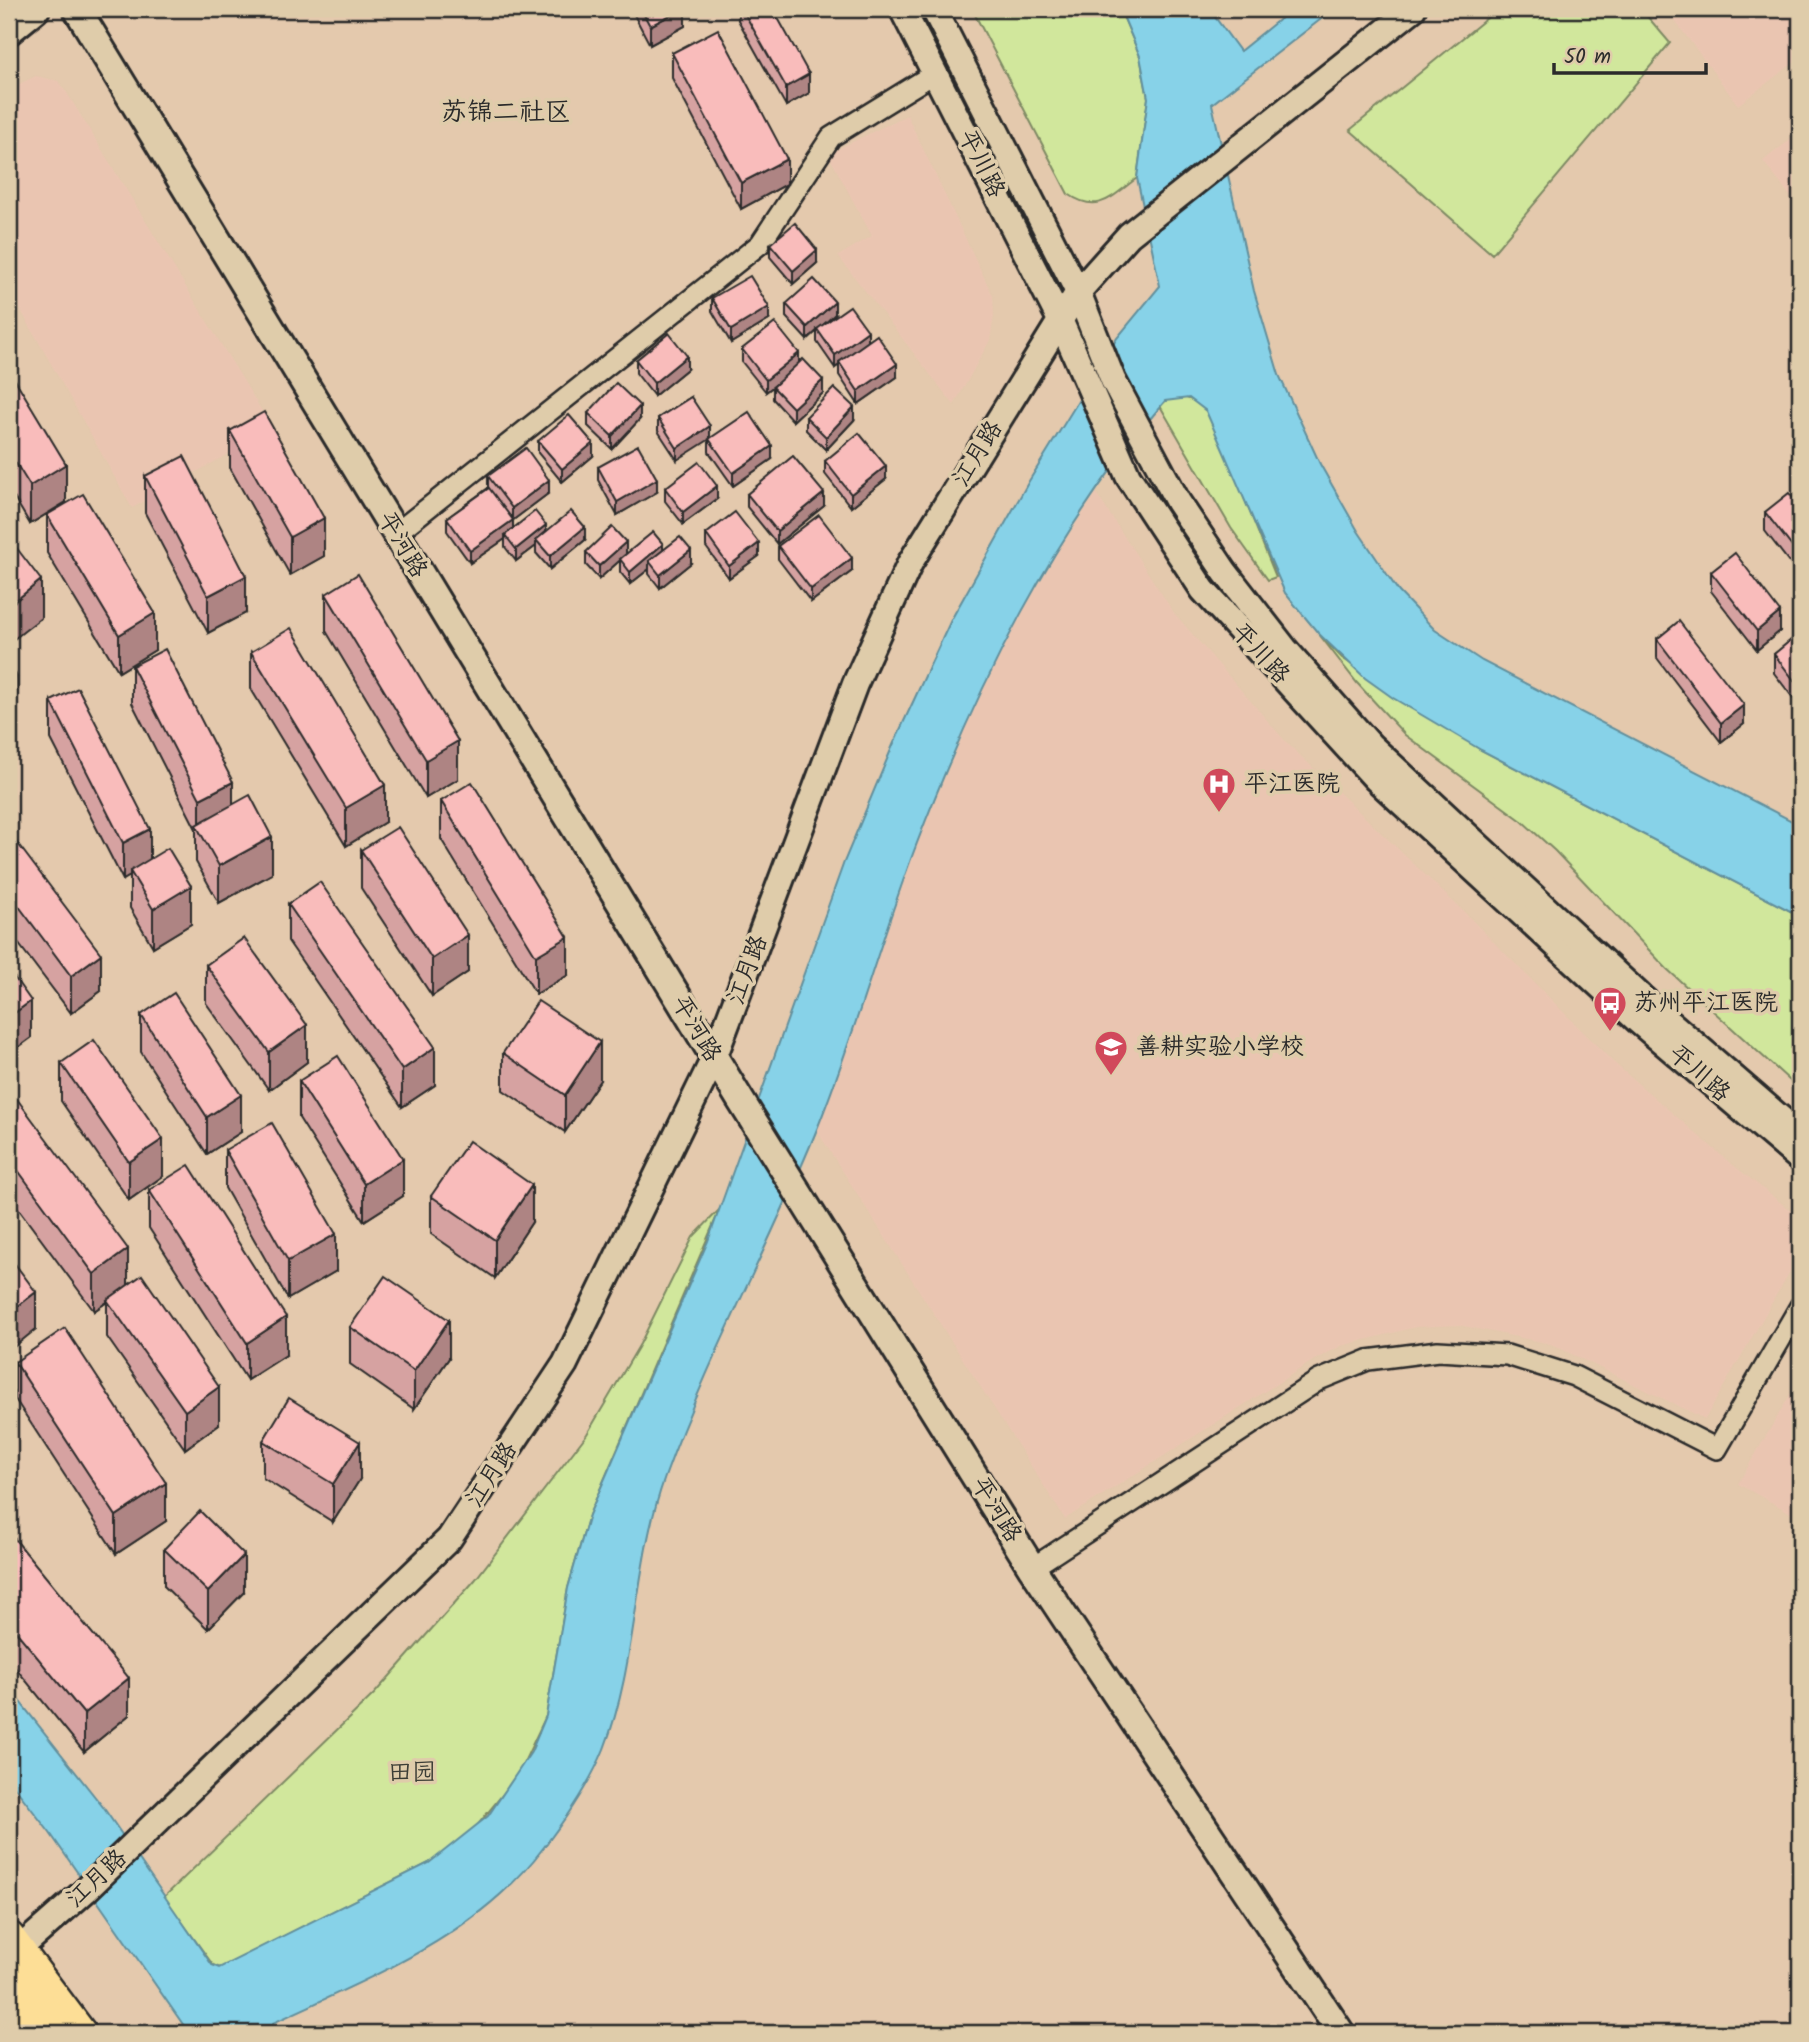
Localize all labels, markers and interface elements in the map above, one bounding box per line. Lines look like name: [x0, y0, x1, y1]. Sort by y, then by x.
scale bar: [1554, 32, 1706, 76]
text: 50 m: [1564, 41, 1611, 74]
district label: 苏锦二社区: [441, 92, 571, 134]
street label: 平川路: [947, 123, 1015, 205]
street label: 江月路: [942, 413, 1014, 495]
street label: 平河路: [367, 504, 437, 586]
street label: 平川路: [1221, 614, 1299, 694]
hospital icon: 平江医院: [1200, 765, 1238, 814]
place label: 平江医院: [1244, 765, 1340, 804]
street label: 江月路: [717, 929, 779, 1011]
bus stop icon: 苏州平江医院: [1591, 984, 1629, 1033]
place label: 苏州平江医院: [1634, 984, 1778, 1023]
street label: 平河路: [661, 988, 731, 1070]
school or university icon: 善耕实验小学校: [1092, 1028, 1130, 1077]
place label: 善耕实验小学校: [1136, 1028, 1304, 1067]
street label: 平川路: [1659, 1036, 1739, 1112]
street label: 江月路: [456, 1434, 528, 1516]
street label: 平河路: [960, 1469, 1032, 1551]
park label: 田园: [388, 1754, 436, 1793]
street label: 江月路: [57, 1840, 137, 1918]

